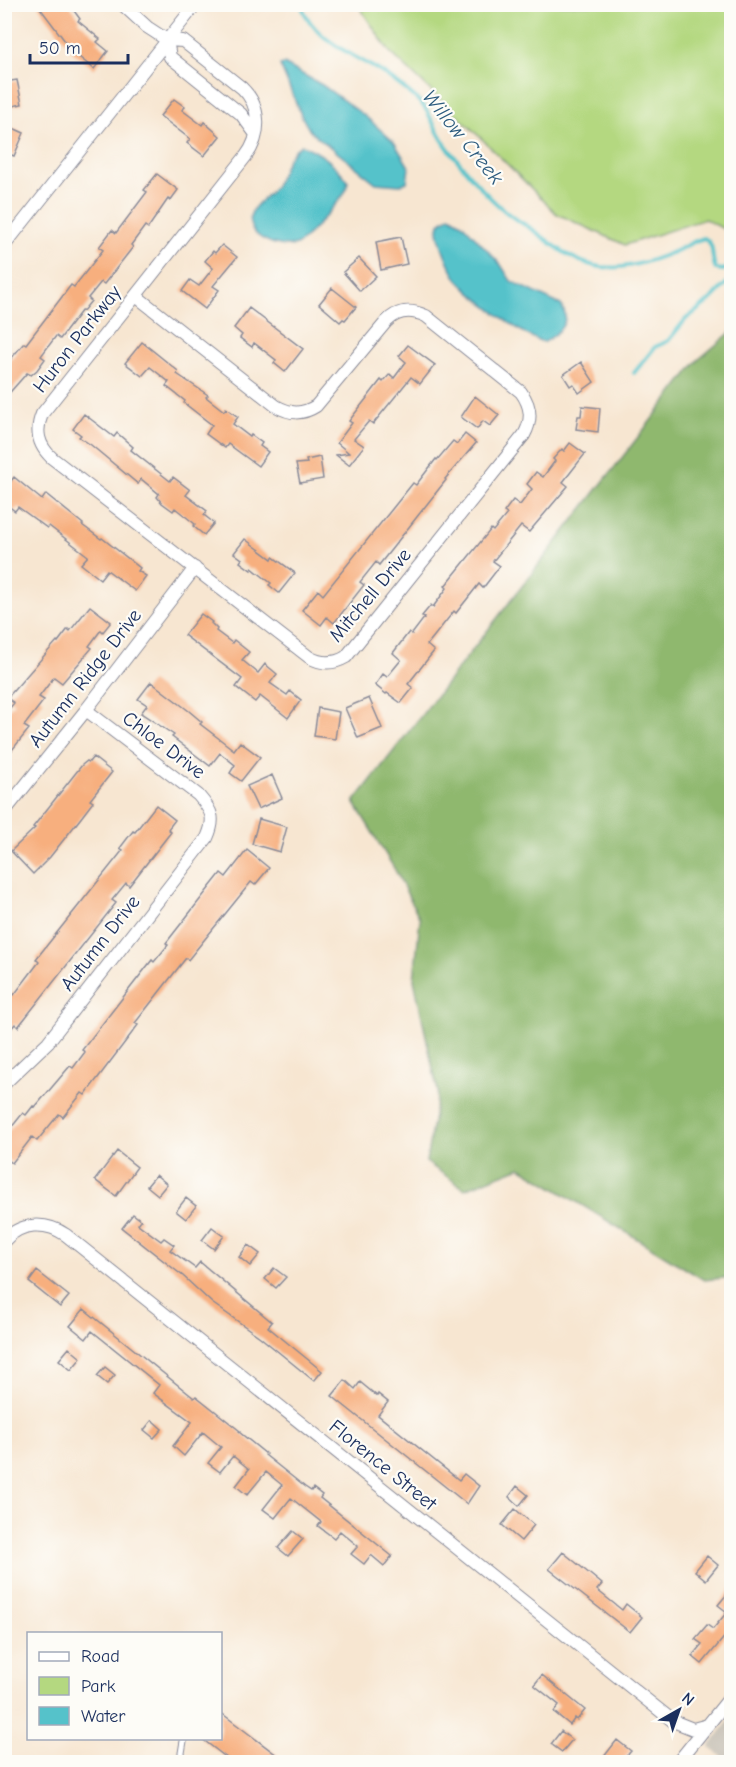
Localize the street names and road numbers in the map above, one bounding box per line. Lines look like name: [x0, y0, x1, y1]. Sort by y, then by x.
street label: Huron Parkway: [28, 281, 126, 397]
street label: Mitchell Drive: [324, 543, 416, 647]
street label: Autumn Ridge Drive: [24, 604, 146, 752]
street label: Chloe Drive: [118, 706, 210, 784]
street label: Autumn Drive: [56, 891, 144, 995]
street label: Florence Street: [325, 1415, 442, 1516]

